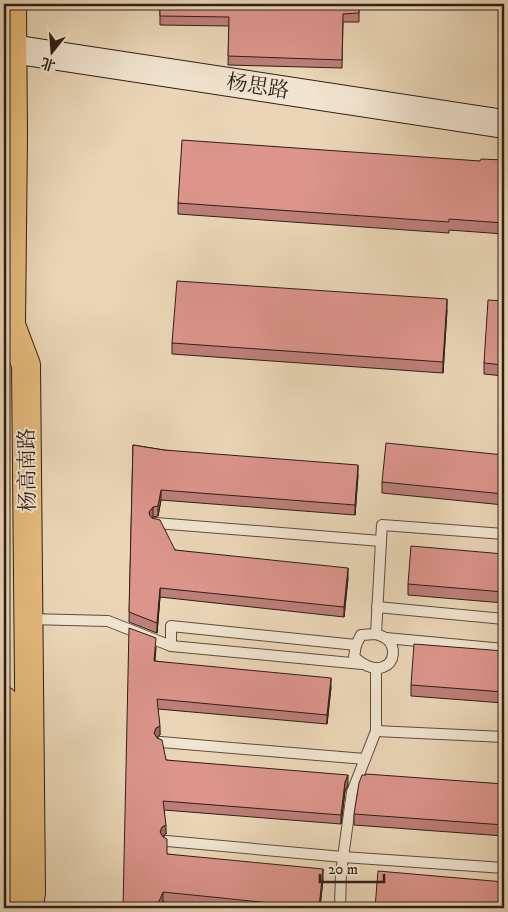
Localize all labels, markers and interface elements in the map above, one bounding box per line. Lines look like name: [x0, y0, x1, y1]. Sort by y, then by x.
north arrow: [28, 28, 78, 78]
text: 北: [39, 53, 58, 74]
street label: 杨思路: [225, 69, 291, 105]
street label: 杨高南路: [14, 428, 42, 512]
scale bar: [320, 852, 384, 884]
text: 20 m: [328, 860, 358, 879]

